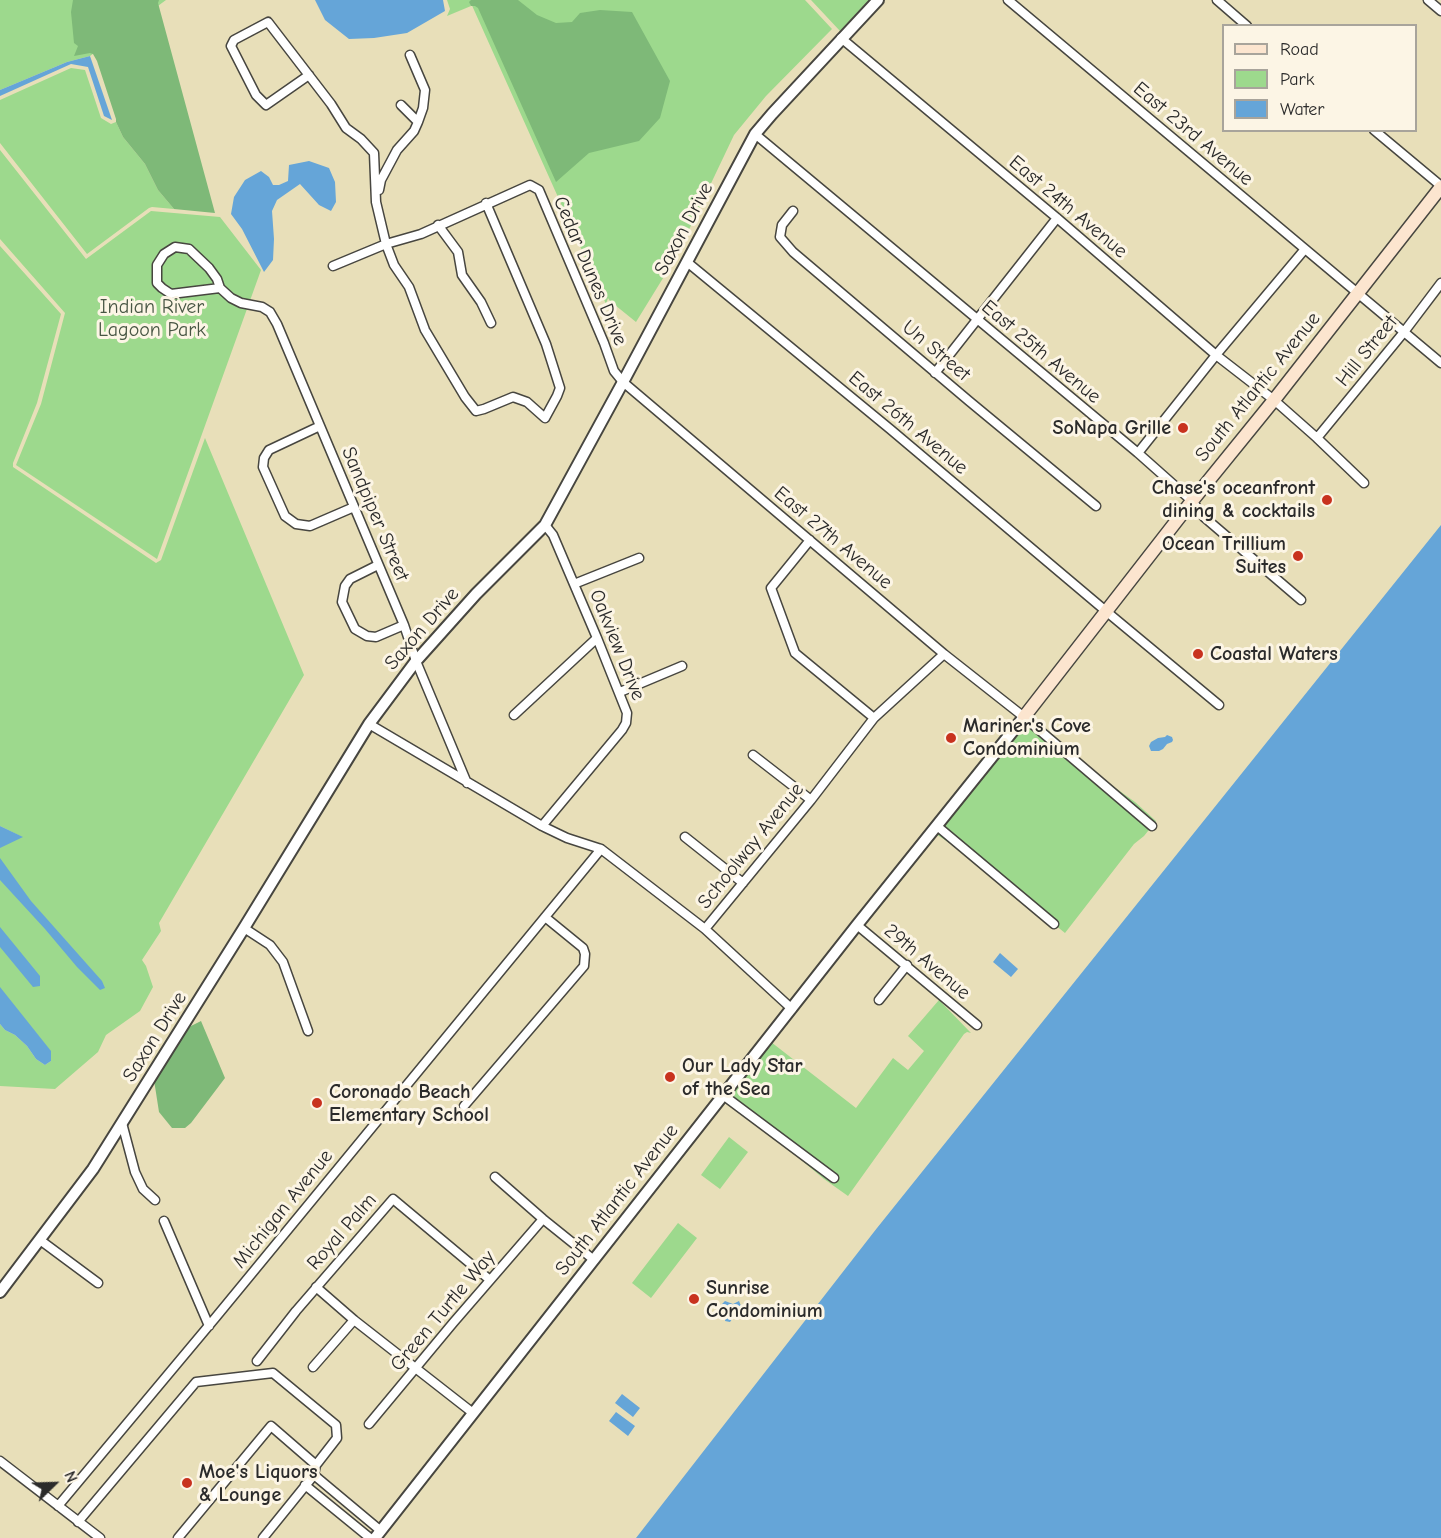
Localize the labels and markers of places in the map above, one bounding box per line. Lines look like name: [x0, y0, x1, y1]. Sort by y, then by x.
place label: SoNapa Grille: [1053, 416, 1171, 440]
marker: SoNapa Grille: [1176, 421, 1190, 435]
place label: Chase's oceanfront dining & cocktails: [1152, 476, 1315, 523]
marker: Chase's oceanfront dining & cocktails: [1320, 493, 1334, 507]
place label: Ocean Trillium Suites: [1162, 532, 1286, 579]
marker: Ocean Trillium Suites: [1291, 549, 1305, 563]
place label: Coastal Waters: [1210, 642, 1338, 666]
marker: Coastal Waters: [1191, 647, 1205, 661]
place label: Mariner's Cove Condominium: [963, 714, 1091, 761]
marker: Mariner's Cove Condominium: [944, 731, 958, 745]
place label: Our Lady Star of the Sea: [682, 1054, 803, 1101]
marker: Our Lady Star of the Sea: [663, 1070, 677, 1084]
place label: Coronado Beach Elementary School: [329, 1080, 489, 1127]
marker: Coronado Beach Elementary School: [310, 1096, 324, 1110]
place label: Sunrise Condominium: [706, 1276, 823, 1323]
marker: Sunrise Condominium: [687, 1292, 701, 1306]
place label: Moe's Liquors & Lounge: [199, 1460, 318, 1507]
marker: Moe's Liquors & Lounge: [180, 1476, 194, 1490]

